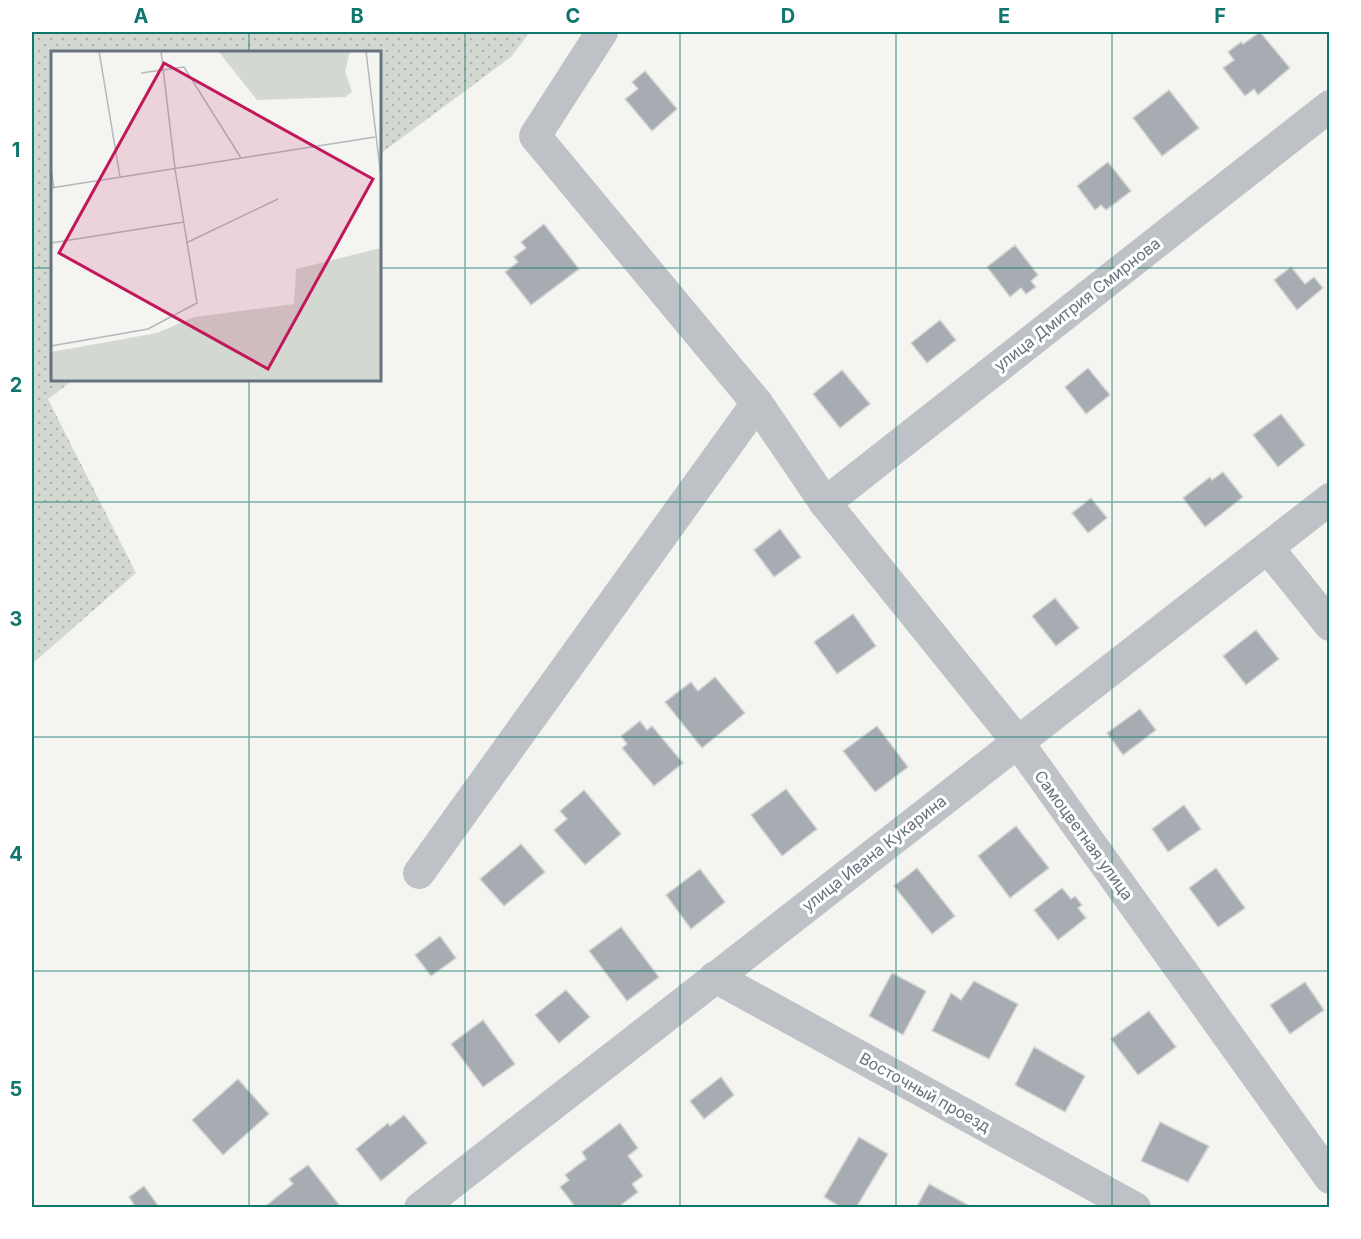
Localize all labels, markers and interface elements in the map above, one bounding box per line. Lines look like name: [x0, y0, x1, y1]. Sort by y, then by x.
text: A: [134, 4, 149, 28]
text: B: [350, 4, 364, 28]
text: C: [566, 4, 580, 28]
text: D: [781, 4, 795, 28]
text: E: [998, 4, 1010, 28]
text: F: [1214, 4, 1226, 28]
inset map: [51, 51, 381, 381]
text: 1: [12, 138, 20, 162]
street label: улица Дмитрия Смирнова: [990, 233, 1164, 375]
text: 2: [10, 373, 22, 397]
text: 3: [10, 607, 22, 631]
street label: Самоцветная улица: [1030, 766, 1138, 904]
street label: улица Ивана Кукарина: [798, 790, 950, 916]
text: 4: [9, 842, 23, 866]
street label: Восточный проезд: [856, 1048, 994, 1136]
text: 5: [10, 1077, 22, 1101]

